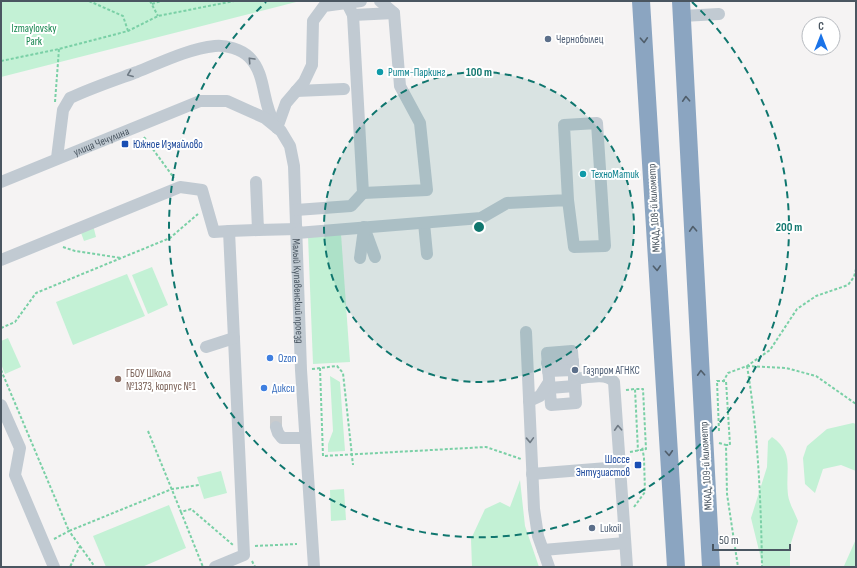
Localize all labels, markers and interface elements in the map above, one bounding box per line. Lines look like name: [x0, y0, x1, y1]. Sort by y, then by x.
north arrow: [801, 16, 841, 56]
text: С: [818, 20, 824, 33]
park label: Izmaylovsky Park: [12, 22, 57, 48]
place label: Чернобылец: [556, 33, 604, 46]
marker: Чернобылец: [543, 34, 553, 44]
one-way arrow: [639, 37, 648, 43]
one-way arrow: [248, 57, 256, 65]
text: 100 m: [466, 65, 492, 80]
place label: Ритм-Паркинг: [388, 66, 446, 79]
marker: Ритм-Паркинг: [375, 67, 385, 77]
one-way arrow: [126, 70, 133, 78]
one-way arrow: [682, 96, 691, 102]
street label: улица Чечулина: [71, 124, 131, 158]
place label: Южное Измайлово: [133, 138, 203, 151]
marker: Южное Измайлово: [120, 139, 130, 149]
street label: МКАД, 108-й километр: [645, 163, 663, 253]
place label: ТехноМатик: [591, 168, 640, 181]
marker: ТехноМатик: [578, 169, 588, 179]
centre of rings: [472, 220, 486, 234]
text: 200 m: [776, 220, 802, 235]
one-way arrow: [689, 226, 698, 232]
street label: Малый Купавенский проезд: [290, 238, 307, 344]
one-way arrow: [653, 265, 662, 271]
place label: Ozon: [278, 352, 297, 365]
marker: Ozon: [265, 353, 275, 363]
place label: Газпром АГНКС: [583, 364, 640, 377]
marker: Газпром АГНКС: [570, 365, 580, 375]
place label: ГБОУ Школа №1373, корпус №1: [126, 367, 196, 393]
one-way arrow: [697, 370, 705, 376]
marker: ГБОУ Школа №1373, корпус №1: [113, 374, 123, 384]
place label: Дикси: [272, 382, 295, 395]
marker: Дикси: [259, 383, 269, 393]
street label: МКАД, 109-й километр: [697, 421, 715, 511]
one-way arrow: [614, 425, 622, 431]
one-way arrow: [526, 437, 535, 443]
one-way arrow: [664, 450, 673, 456]
place label: Шоссе Энтузиастов: [576, 453, 630, 479]
marker: Шоссе Энтузиастов: [633, 460, 643, 470]
place label: Lukoil: [600, 522, 621, 535]
marker: Lukoil: [587, 523, 597, 533]
scale bar: [713, 526, 790, 552]
text: 50 m: [719, 533, 739, 548]

